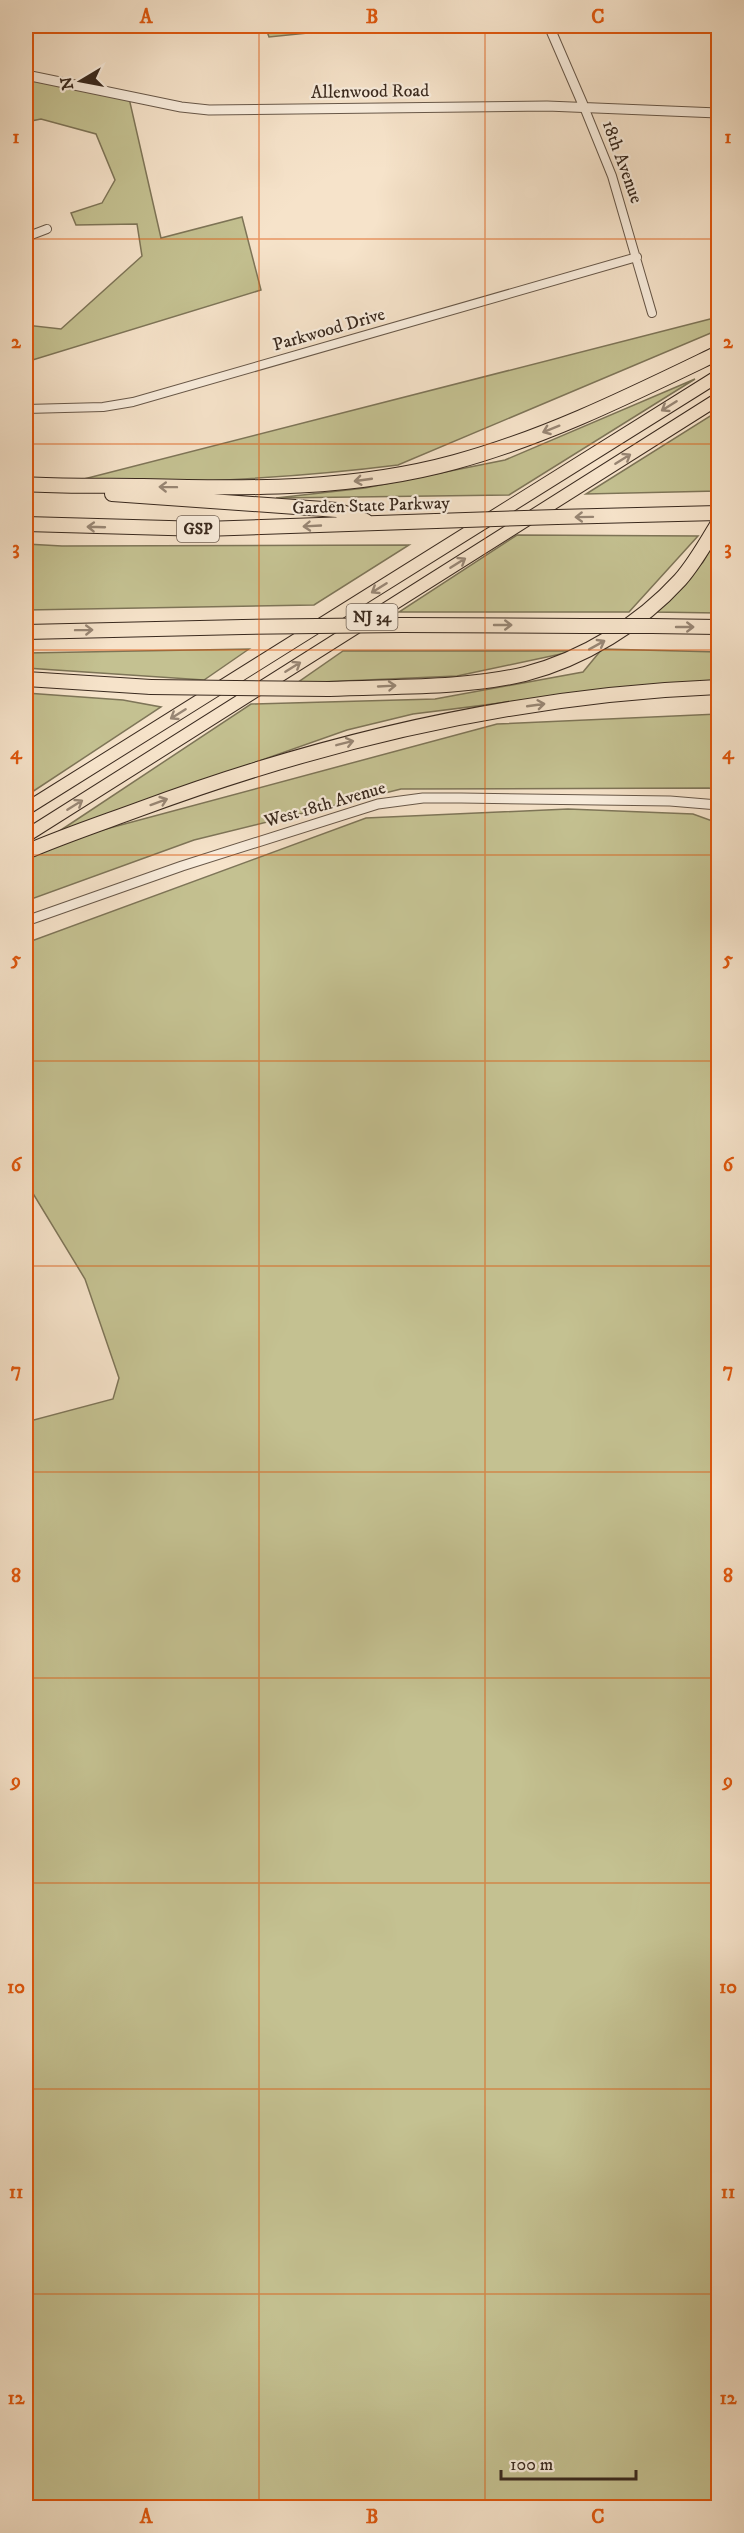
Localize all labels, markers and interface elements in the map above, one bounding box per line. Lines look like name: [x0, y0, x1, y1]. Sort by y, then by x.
text: A: [139, 5, 154, 30]
text: B: [366, 5, 378, 30]
text: C: [591, 5, 605, 30]
north arrow: [51, 51, 111, 111]
text: N: [56, 75, 78, 92]
street label: Allenwood Road: [311, 80, 429, 104]
street label: 18th Avenue: [597, 118, 647, 206]
text: 1: [12, 125, 20, 150]
text: 1: [724, 125, 732, 150]
street label: Parkwood Drive: [270, 304, 388, 356]
text: 2: [11, 330, 22, 355]
text: 2: [723, 330, 734, 355]
one-way arrow: [661, 401, 678, 413]
one-way arrow: [542, 424, 560, 435]
one-way arrow: [614, 452, 631, 464]
one-way arrow: [354, 474, 373, 485]
one-way arrow: [159, 481, 179, 493]
street label: Garden State Parkway: [292, 492, 451, 520]
one-way arrow: [574, 511, 594, 522]
road number: GSP: [177, 516, 219, 542]
one-way arrow: [303, 520, 323, 531]
one-way arrow: [87, 521, 107, 532]
text: 3: [12, 536, 20, 561]
text: 3: [724, 536, 732, 561]
one-way arrow: [449, 556, 466, 568]
one-way arrow: [371, 582, 388, 594]
road number: NJ 34: [346, 604, 398, 630]
one-way arrow: [492, 619, 512, 631]
one-way arrow: [675, 621, 695, 633]
one-way arrow: [73, 624, 93, 636]
one-way arrow: [588, 638, 605, 650]
one-way arrow: [284, 660, 301, 672]
one-way arrow: [377, 681, 397, 692]
one-way arrow: [525, 700, 545, 711]
one-way arrow: [170, 708, 187, 720]
one-way arrow: [335, 737, 354, 749]
text: 4: [10, 741, 23, 766]
text: 4: [722, 741, 735, 766]
street label: West 18th Avenue: [261, 777, 388, 833]
one-way arrow: [149, 795, 168, 806]
one-way arrow: [66, 798, 83, 810]
text: 5: [10, 947, 21, 972]
text: 5: [722, 947, 733, 972]
text: 6: [11, 1153, 23, 1178]
text: 6: [723, 1153, 735, 1178]
text: 7: [11, 1358, 21, 1383]
text: 7: [723, 1358, 733, 1383]
text: 8: [11, 1564, 21, 1589]
text: 8: [723, 1564, 733, 1589]
text: 9: [9, 1769, 21, 1794]
text: 9: [721, 1769, 733, 1794]
text: 10: [7, 1975, 25, 2000]
text: 10: [719, 1975, 737, 2000]
text: 11: [9, 2180, 23, 2205]
text: 11: [721, 2180, 735, 2205]
text: 12: [7, 2386, 26, 2411]
text: 12: [719, 2386, 738, 2411]
scale bar: [501, 2443, 636, 2481]
text: 100 m: [510, 2454, 553, 2476]
text: A: [139, 2505, 154, 2530]
text: B: [366, 2505, 378, 2530]
text: C: [591, 2505, 605, 2530]

